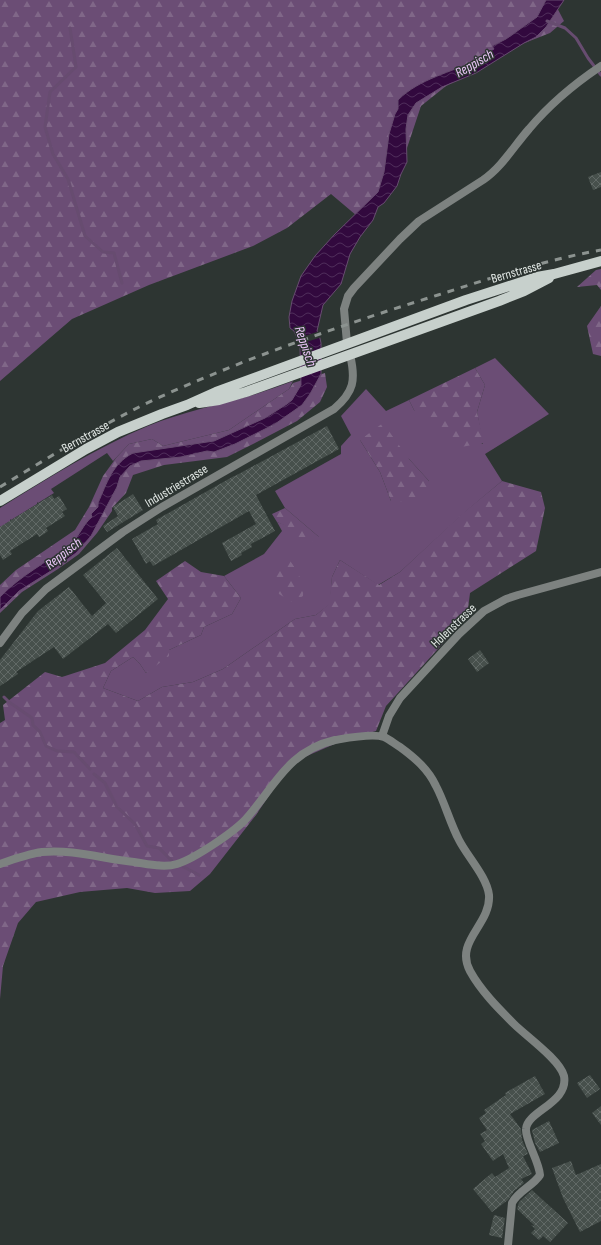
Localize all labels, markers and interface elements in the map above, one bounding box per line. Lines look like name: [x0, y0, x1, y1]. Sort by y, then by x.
water label: Reppisch: [452, 46, 497, 81]
street label: Bernstrasse: [489, 257, 543, 287]
water label: Reppisch: [291, 324, 320, 369]
street label: Bernstrasse: [59, 417, 112, 456]
street label: Industriestrasse: [142, 461, 211, 511]
water label: Reppisch: [42, 534, 85, 573]
street label: Holenstrasse: [428, 600, 480, 651]

